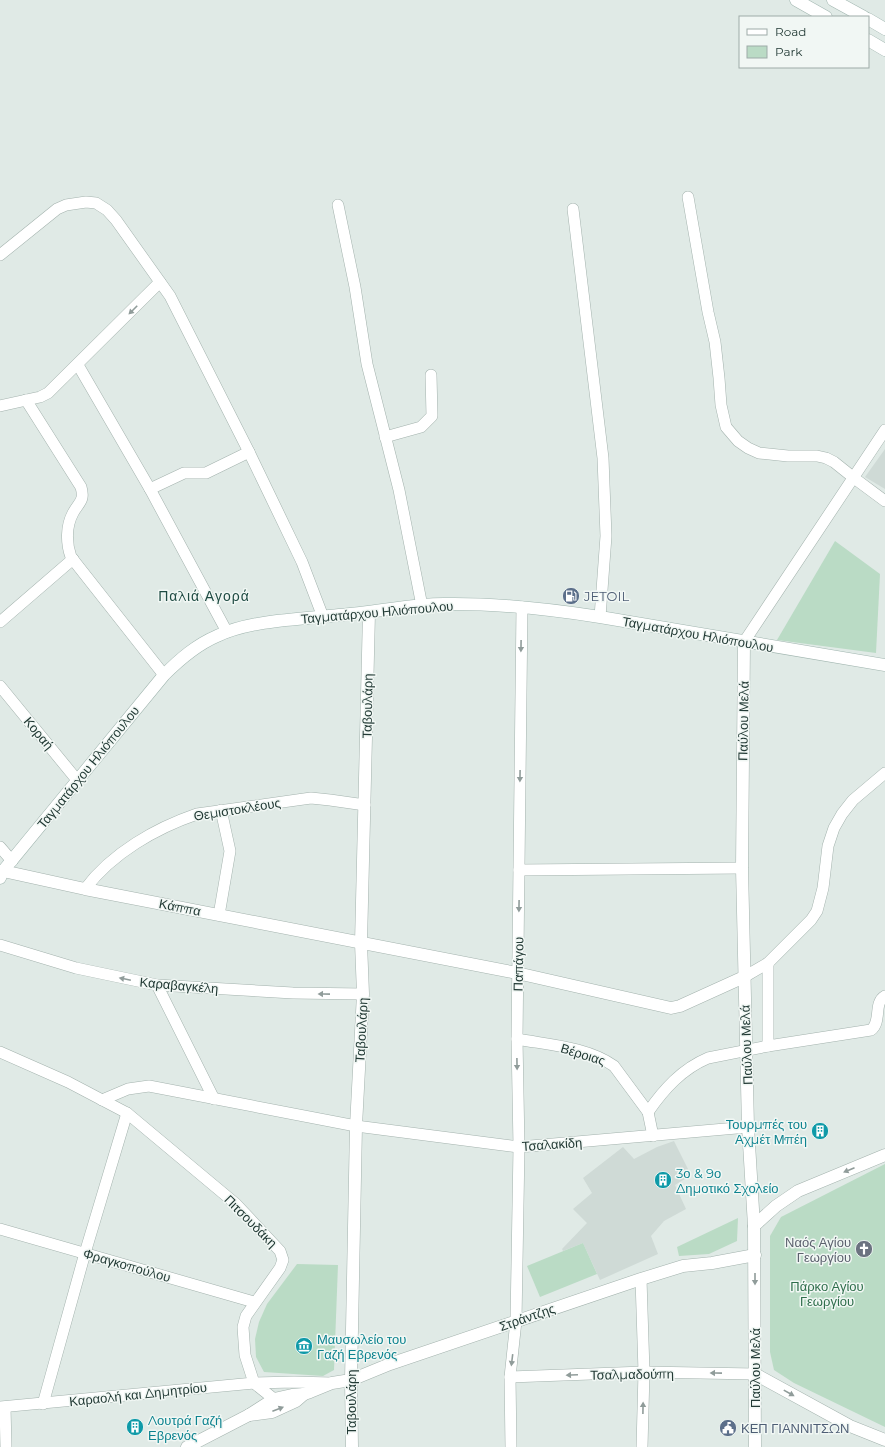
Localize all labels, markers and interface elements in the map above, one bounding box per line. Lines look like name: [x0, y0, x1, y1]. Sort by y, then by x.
legend: [739, 16, 869, 68]
text: Road: [775, 24, 806, 39]
text: Park: [775, 44, 803, 59]
one-way arrow: [128, 305, 138, 315]
fuel station icon: JETOIL: [561, 586, 581, 606]
district label: Παλιά Αγορά: [158, 587, 250, 605]
place label: JETOIL: [583, 588, 629, 604]
street label: Ταγματάρχου Ηλιόπουλου: [300, 597, 454, 627]
street label: Ταγματάρχου Ηλιόπουλου: [621, 613, 775, 655]
one-way arrow: [518, 640, 524, 653]
street label: Ταβουλάρη: [358, 673, 376, 739]
street label: Παύλου Μελά: [734, 680, 752, 761]
street label: Ταγματάρχου Ηλιόπουλου: [34, 702, 142, 832]
street label: Κοραή: [21, 713, 57, 753]
one-way arrow: [517, 770, 523, 783]
street label: Θεμιστοκλέους: [192, 794, 282, 824]
street label: Κάππα: [158, 895, 203, 919]
one-way arrow: [515, 900, 522, 912]
street label: Παπάγου: [510, 937, 526, 991]
street label: Καραβαγκέλη: [139, 974, 219, 996]
one-way arrow: [119, 975, 131, 981]
one-way arrow: [317, 991, 330, 997]
street label: Ταβουλάρη: [351, 997, 371, 1063]
street label: Παύλου Μελά: [737, 1004, 755, 1085]
street label: Βέροιας: [559, 1040, 607, 1068]
one-way arrow: [514, 1058, 520, 1071]
place label: Τουρμπές του Αχμέτ Μπέη: [726, 1116, 807, 1147]
building icon: Τουρμπές του Αχμέτ Μπέη: [810, 1121, 830, 1141]
street label: Τσαλακίδη: [521, 1134, 583, 1154]
place label: 3ο & 9ο Δημοτικό Σχολείο: [676, 1165, 779, 1196]
one-way arrow: [843, 1166, 855, 1173]
building icon: 3ο & 9ο Δημοτικό Σχολείο: [653, 1170, 673, 1190]
street label: Πιτσουδάκη: [221, 1191, 281, 1251]
place label: Ναός Αγίου Γεωργίου: [785, 1234, 851, 1265]
church icon: Ναός Αγίου Γεωργίου: [854, 1239, 874, 1259]
street label: Φραγκοπούλου: [81, 1245, 173, 1285]
one-way arrow: [752, 1273, 758, 1286]
park label: Πάρκο Αγίου Γεωργίου: [790, 1278, 864, 1309]
street label: Στράντζης: [497, 1300, 557, 1334]
street label: Παύλου Μελά: [747, 1328, 763, 1408]
place label: Μαυσωλείο του Γαζή Εβρενός: [317, 1331, 406, 1362]
museum icon: Μαυσωλείο του Γαζή Εβρενός: [294, 1336, 314, 1356]
one-way arrow: [509, 1354, 515, 1366]
street label: Τσαλμαδούπη: [590, 1365, 674, 1383]
street label: Ταβουλάρη: [343, 1369, 359, 1435]
one-way arrow: [709, 1370, 722, 1376]
one-way arrow: [566, 1371, 578, 1378]
street label: Καραολή και Δημητρίου: [68, 1379, 208, 1409]
one-way arrow: [783, 1389, 795, 1396]
one-way arrow: [640, 1401, 646, 1414]
one-way arrow: [273, 1406, 285, 1412]
place label: Λουτρά Γαζή Εβρενός: [148, 1412, 222, 1443]
building icon: Λουτρά Γαζή Εβρενός: [125, 1417, 145, 1437]
public building icon: ΚΕΠ ΓΙΑΝΝΙΤΣΩΝ: [718, 1418, 738, 1438]
place label: ΚΕΠ ΓΙΑΝΝΙΤΣΩΝ: [741, 1420, 849, 1436]

